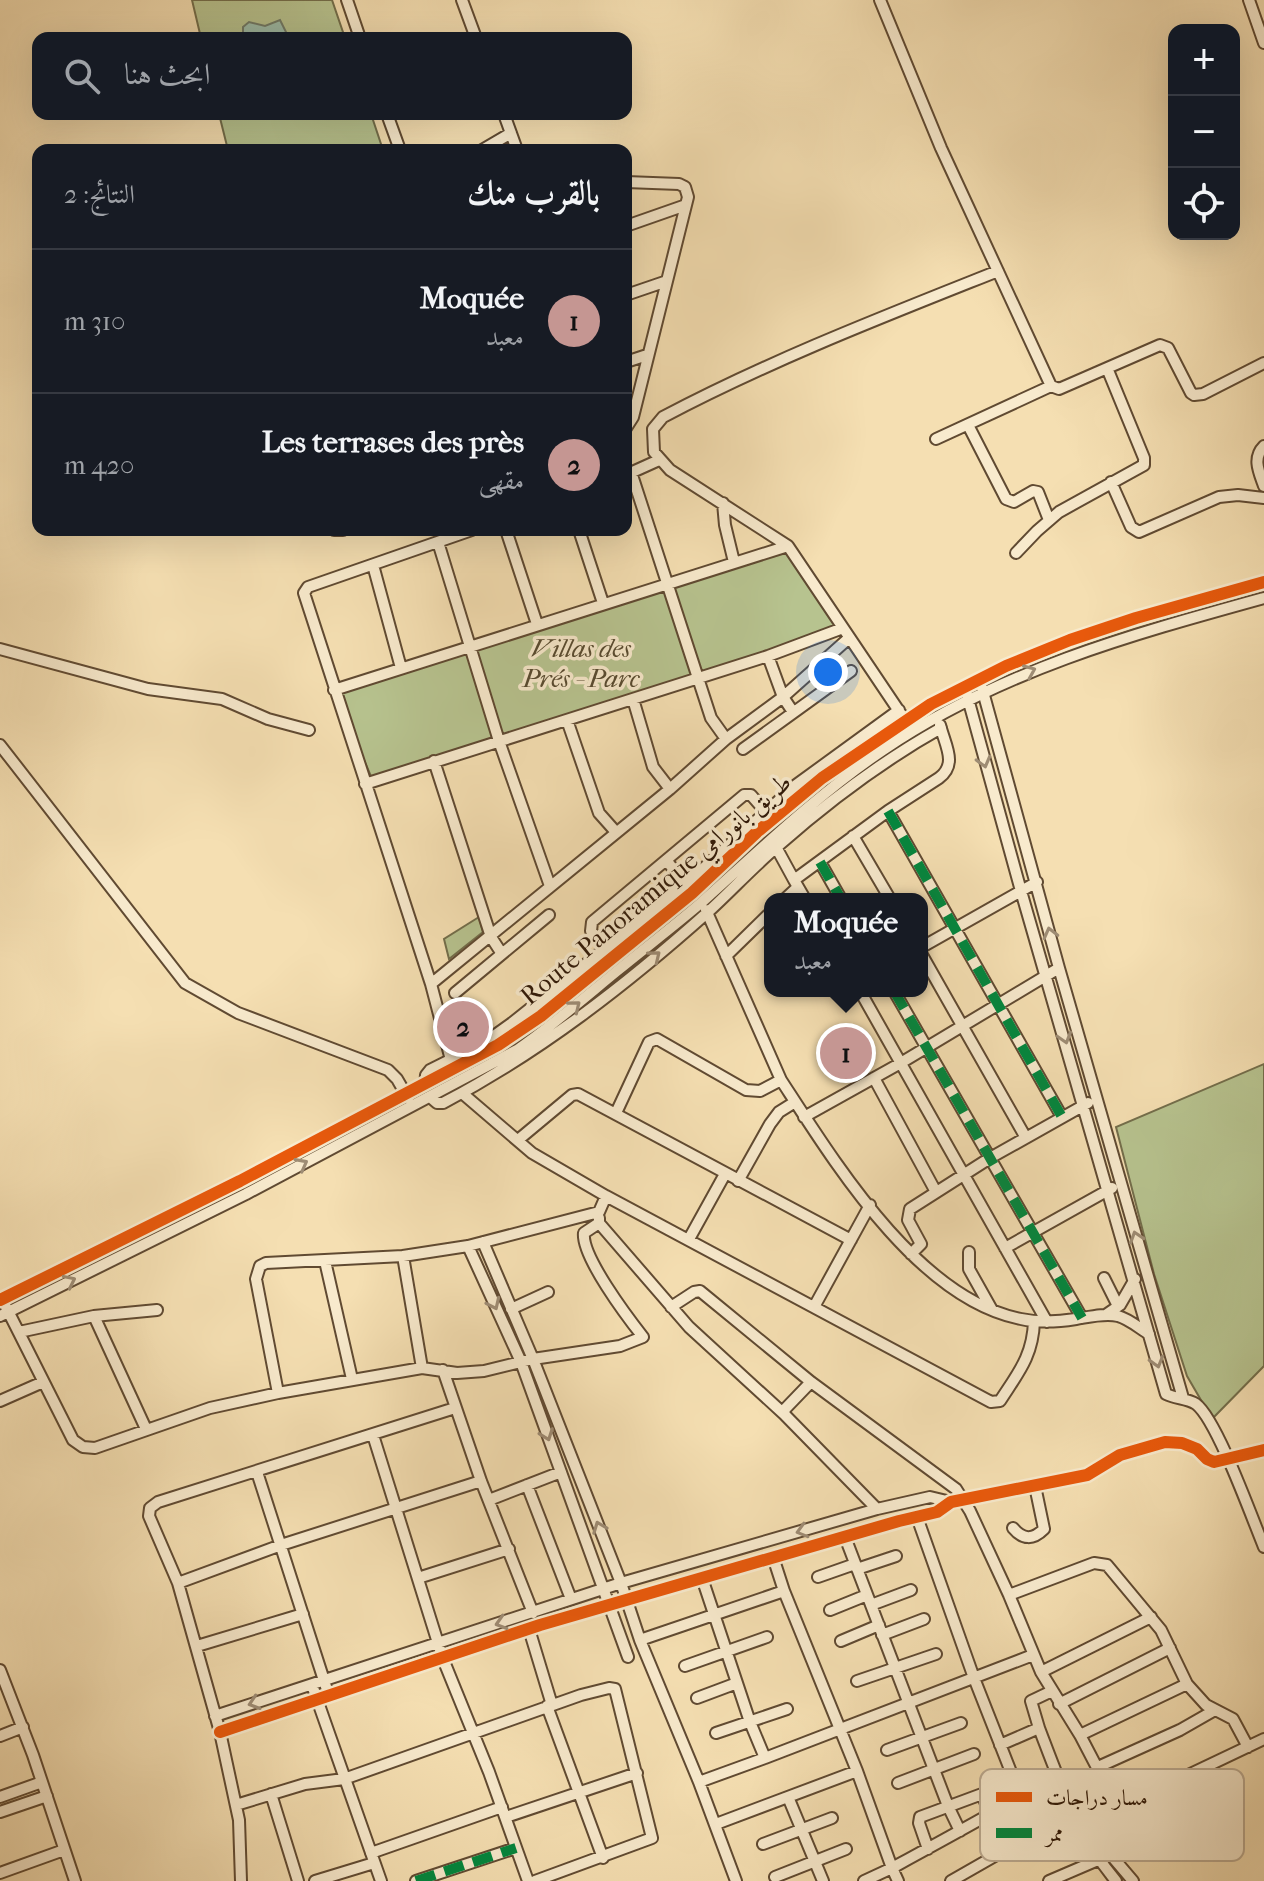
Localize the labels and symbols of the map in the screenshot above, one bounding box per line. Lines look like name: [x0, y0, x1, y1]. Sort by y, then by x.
park label: Villas des Prés - Parc: [522, 633, 641, 694]
your location: [808, 652, 848, 692]
one-way arrow: [1022, 665, 1036, 681]
one-way arrow: [975, 754, 992, 768]
street label: Route Panoramique طريق بانورامي: [514, 766, 802, 1016]
one-way arrow: [1042, 926, 1059, 940]
one-way arrow: [645, 951, 660, 965]
pin: 2: [437, 997, 489, 1057]
one-way arrow: [566, 1001, 580, 1016]
pin: 1: [820, 1023, 872, 1083]
one-way arrow: [1056, 1031, 1072, 1045]
one-way arrow: [294, 1159, 309, 1174]
one-way arrow: [1129, 1230, 1145, 1244]
one-way arrow: [61, 1275, 76, 1291]
one-way arrow: [485, 1296, 501, 1310]
one-way arrow: [1148, 1355, 1164, 1369]
one-way arrow: [538, 1428, 554, 1442]
one-way arrow: [592, 1521, 609, 1535]
one-way arrow: [796, 1522, 810, 1538]
one-way arrow: [495, 1614, 508, 1630]
one-way arrow: [248, 1694, 262, 1710]
legend: [980, 1769, 1244, 1861]
text: مسار دراجات: [1046, 1785, 1148, 1811]
text: ممر: [1044, 1821, 1064, 1848]

